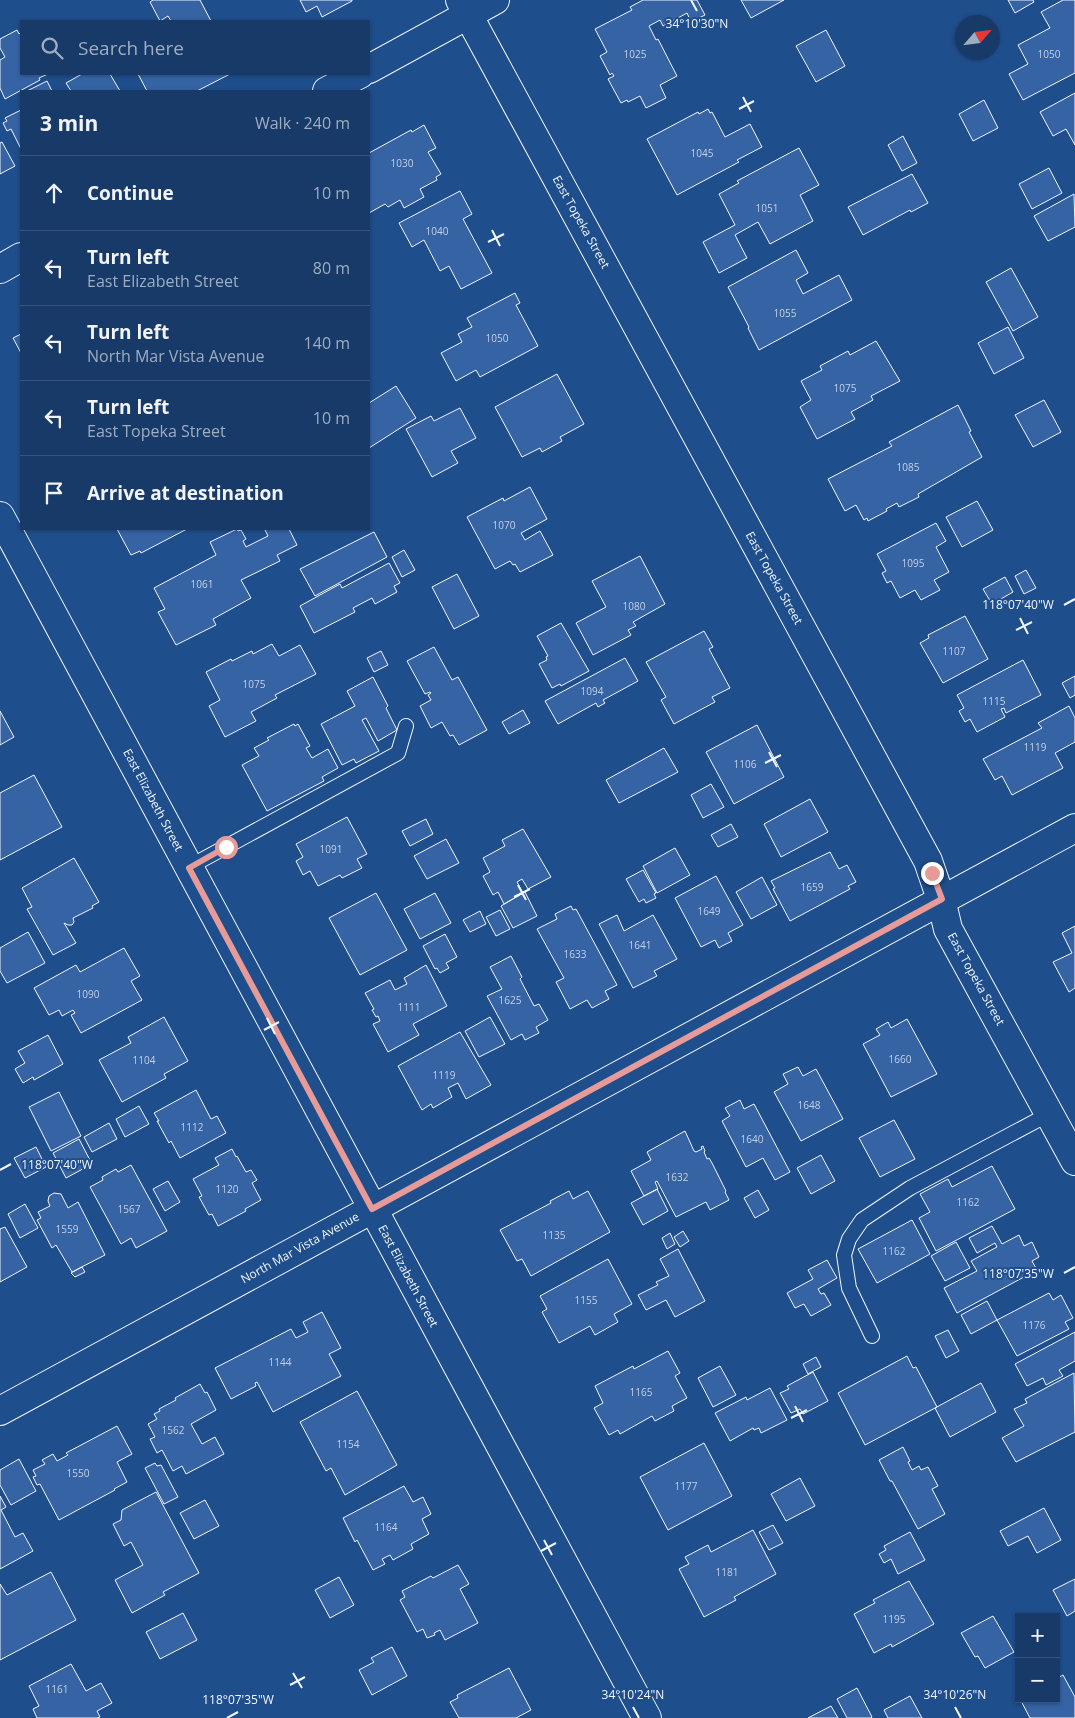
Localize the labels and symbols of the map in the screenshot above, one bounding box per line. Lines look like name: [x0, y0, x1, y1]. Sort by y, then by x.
text: 34°10'30"N: [666, 15, 728, 32]
north arrow: [955, 15, 1000, 60]
house number: 1025: [624, 47, 647, 61]
house number: 1050: [1038, 47, 1061, 61]
house number: 1045: [691, 146, 714, 160]
house number: 1030: [391, 156, 414, 170]
street label: East Topeka Street: [549, 172, 614, 271]
house number: 1051: [756, 201, 778, 215]
house number: 1040: [426, 224, 449, 238]
house number: 1055: [774, 306, 797, 320]
house number: 1050: [486, 331, 509, 345]
house number: 1075: [834, 381, 857, 395]
house number: 1085: [897, 460, 920, 474]
house number: 1070: [493, 518, 516, 532]
street label: East Topeka Street: [742, 528, 807, 627]
house number: 1095: [902, 556, 925, 570]
house number: 1061: [191, 577, 213, 591]
text: 118°07'40"W: [982, 596, 1054, 613]
house number: 1080: [623, 599, 646, 613]
house number: 1107: [943, 644, 966, 658]
house number: 1075: [243, 677, 266, 691]
house number: 1094: [581, 684, 604, 698]
house number: 1115: [983, 694, 1006, 708]
house number: 1119: [1024, 740, 1047, 754]
street label: East Elizabeth Street: [119, 746, 188, 854]
house number: 1106: [734, 757, 757, 771]
route start: [215, 836, 238, 859]
house number: 1091: [320, 842, 342, 856]
route end: [921, 862, 944, 885]
house number: 1659: [801, 880, 824, 894]
house number: 1649: [698, 904, 721, 918]
street label: East Topeka Street: [944, 929, 1009, 1028]
house number: 1641: [629, 938, 651, 952]
house number: 1633: [564, 947, 587, 961]
house number: 1090: [77, 987, 100, 1001]
house number: 1625: [499, 993, 522, 1007]
house number: 1111: [398, 1000, 420, 1014]
house number: 1660: [889, 1052, 912, 1066]
house number: 1104: [133, 1053, 156, 1067]
house number: 1119: [433, 1068, 456, 1082]
house number: 1648: [798, 1098, 821, 1112]
house number: 1112: [181, 1120, 204, 1134]
house number: 1640: [741, 1132, 764, 1146]
text: 118°07'40"W: [21, 1156, 93, 1173]
house number: 1632: [666, 1170, 689, 1184]
house number: 1120: [216, 1182, 239, 1196]
house number: 1162: [957, 1195, 980, 1209]
house number: 1567: [118, 1202, 141, 1216]
street label: North Mar Vista Avenue: [237, 1208, 362, 1287]
house number: 1559: [56, 1222, 79, 1236]
street label: East Elizabeth Street: [374, 1222, 443, 1330]
house number: 1135: [543, 1228, 566, 1242]
house number: 1162: [883, 1244, 906, 1258]
text: 118°07'35"W: [982, 1265, 1054, 1282]
house number: 1155: [575, 1293, 598, 1307]
house number: 1176: [1023, 1318, 1046, 1332]
house number: 1144: [269, 1355, 292, 1369]
house number: 1165: [630, 1385, 653, 1399]
house number: 1562: [162, 1423, 185, 1437]
house number: 1154: [337, 1437, 360, 1451]
house number: 1550: [67, 1466, 90, 1480]
house number: 1177: [675, 1479, 698, 1493]
house number: 1164: [375, 1520, 398, 1534]
house number: 1181: [716, 1565, 738, 1579]
house number: 1195: [883, 1612, 906, 1626]
house number: 1161: [46, 1682, 68, 1696]
text: 34°10'24"N: [602, 1686, 664, 1703]
text: 34°10'26"N: [924, 1686, 986, 1703]
text: 118°07'35"W: [202, 1691, 274, 1708]

